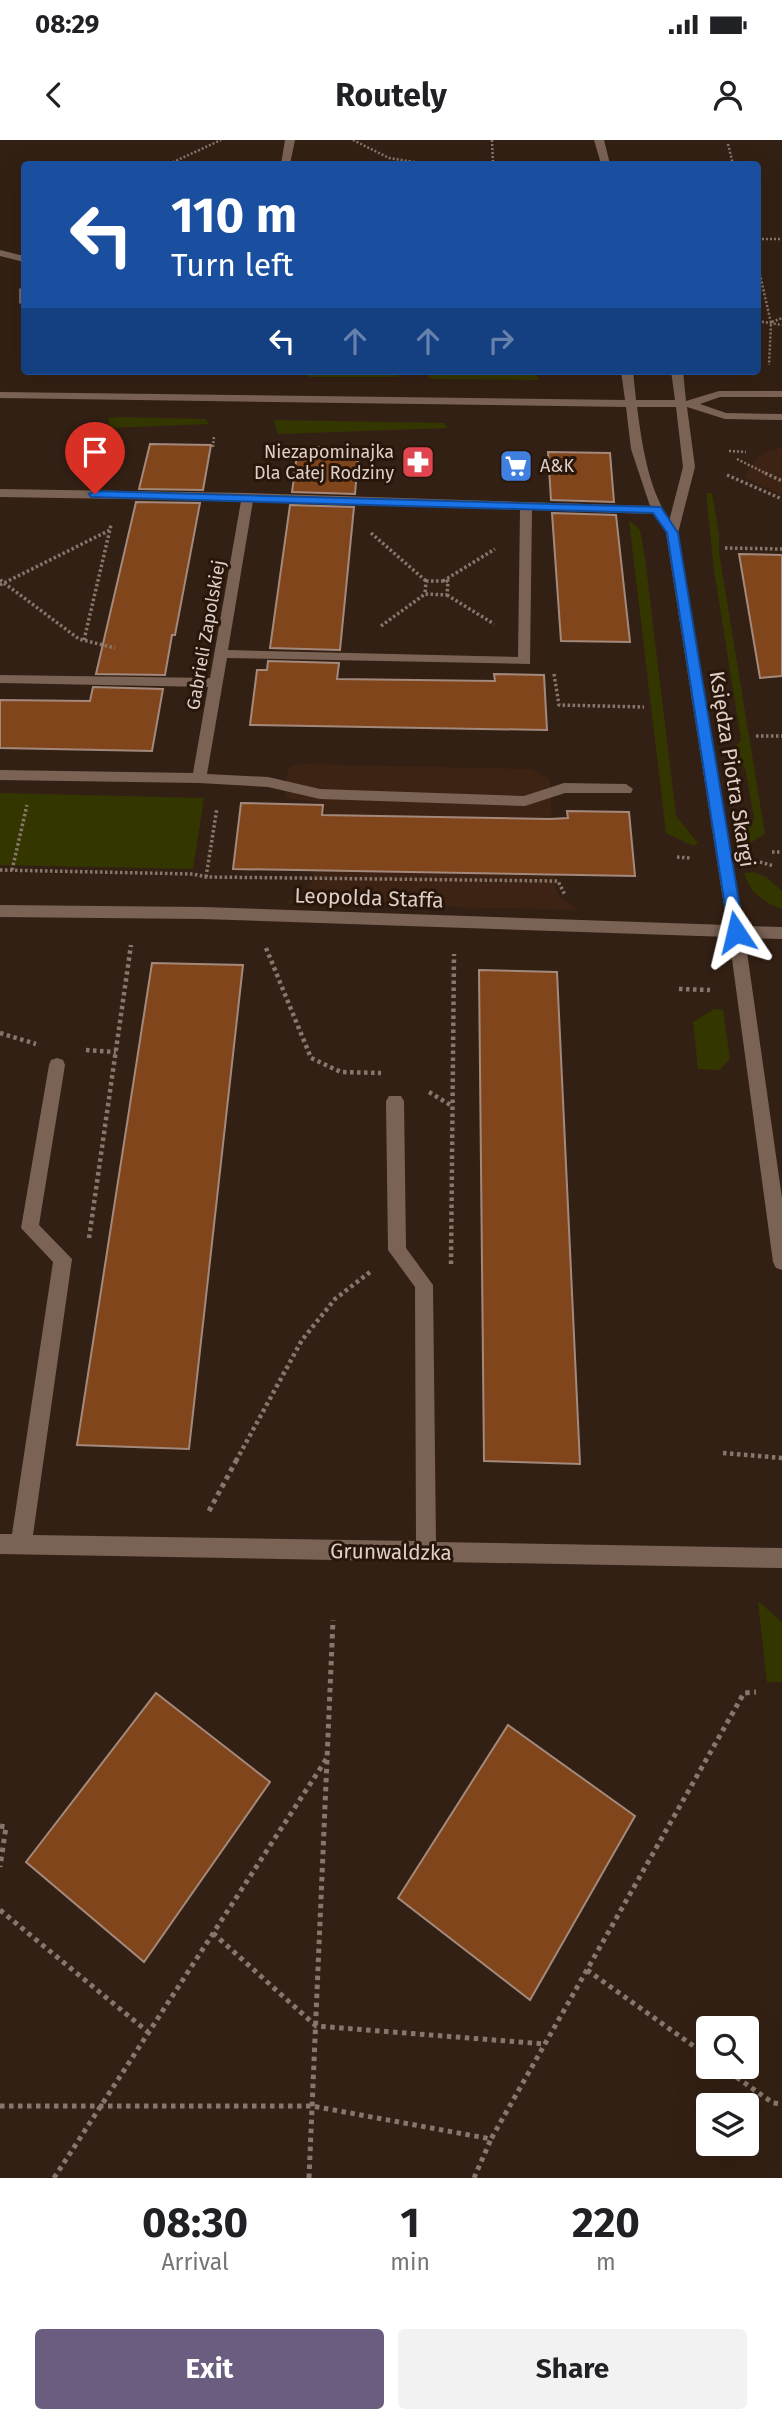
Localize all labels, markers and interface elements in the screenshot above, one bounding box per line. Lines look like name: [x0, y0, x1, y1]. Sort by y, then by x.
text: 08:29: [35, 9, 99, 40]
icon: back: [35, 76, 73, 114]
text: Routely: [335, 76, 447, 114]
icon: person: [709, 76, 747, 114]
text: 110 m: [171, 186, 297, 245]
icon: left: [56, 189, 147, 280]
text: Turn left: [171, 246, 293, 284]
icon: left: [263, 322, 301, 360]
icon: ahead: [336, 322, 374, 360]
icon: ahead: [409, 322, 447, 360]
icon: right: [482, 322, 520, 360]
pin: [65, 422, 125, 494]
icon: arrive: [76, 433, 114, 471]
place label: Niezapominajka Dla Całej Rodziny: [254, 441, 394, 484]
pharmacy icon: Niezapominajka Dla Całej Rodziny: [399, 443, 437, 481]
supermarket icon: A&K: [497, 447, 535, 485]
place label: A&K: [540, 455, 574, 477]
street label: Gabrieli Zapolskiej: [182, 558, 230, 712]
street label: Księdza Piotra Skargi: [704, 669, 760, 869]
street label: Leopolda Staffa: [294, 882, 444, 914]
position arrow: [699, 895, 773, 969]
street label: Grunwaldzka: [330, 1538, 452, 1566]
map controls: [696, 2016, 759, 2156]
button: search: [696, 2016, 759, 2079]
button: layers: [696, 2093, 759, 2156]
text: 08:30: [142, 2198, 248, 2248]
text: 1: [400, 2198, 420, 2248]
text: 220: [572, 2198, 640, 2248]
text: Arrival: [161, 2248, 229, 2276]
text: min: [390, 2248, 430, 2276]
text: m: [596, 2248, 616, 2276]
button: Exit: [35, 2329, 384, 2409]
button: Share: [398, 2329, 747, 2409]

